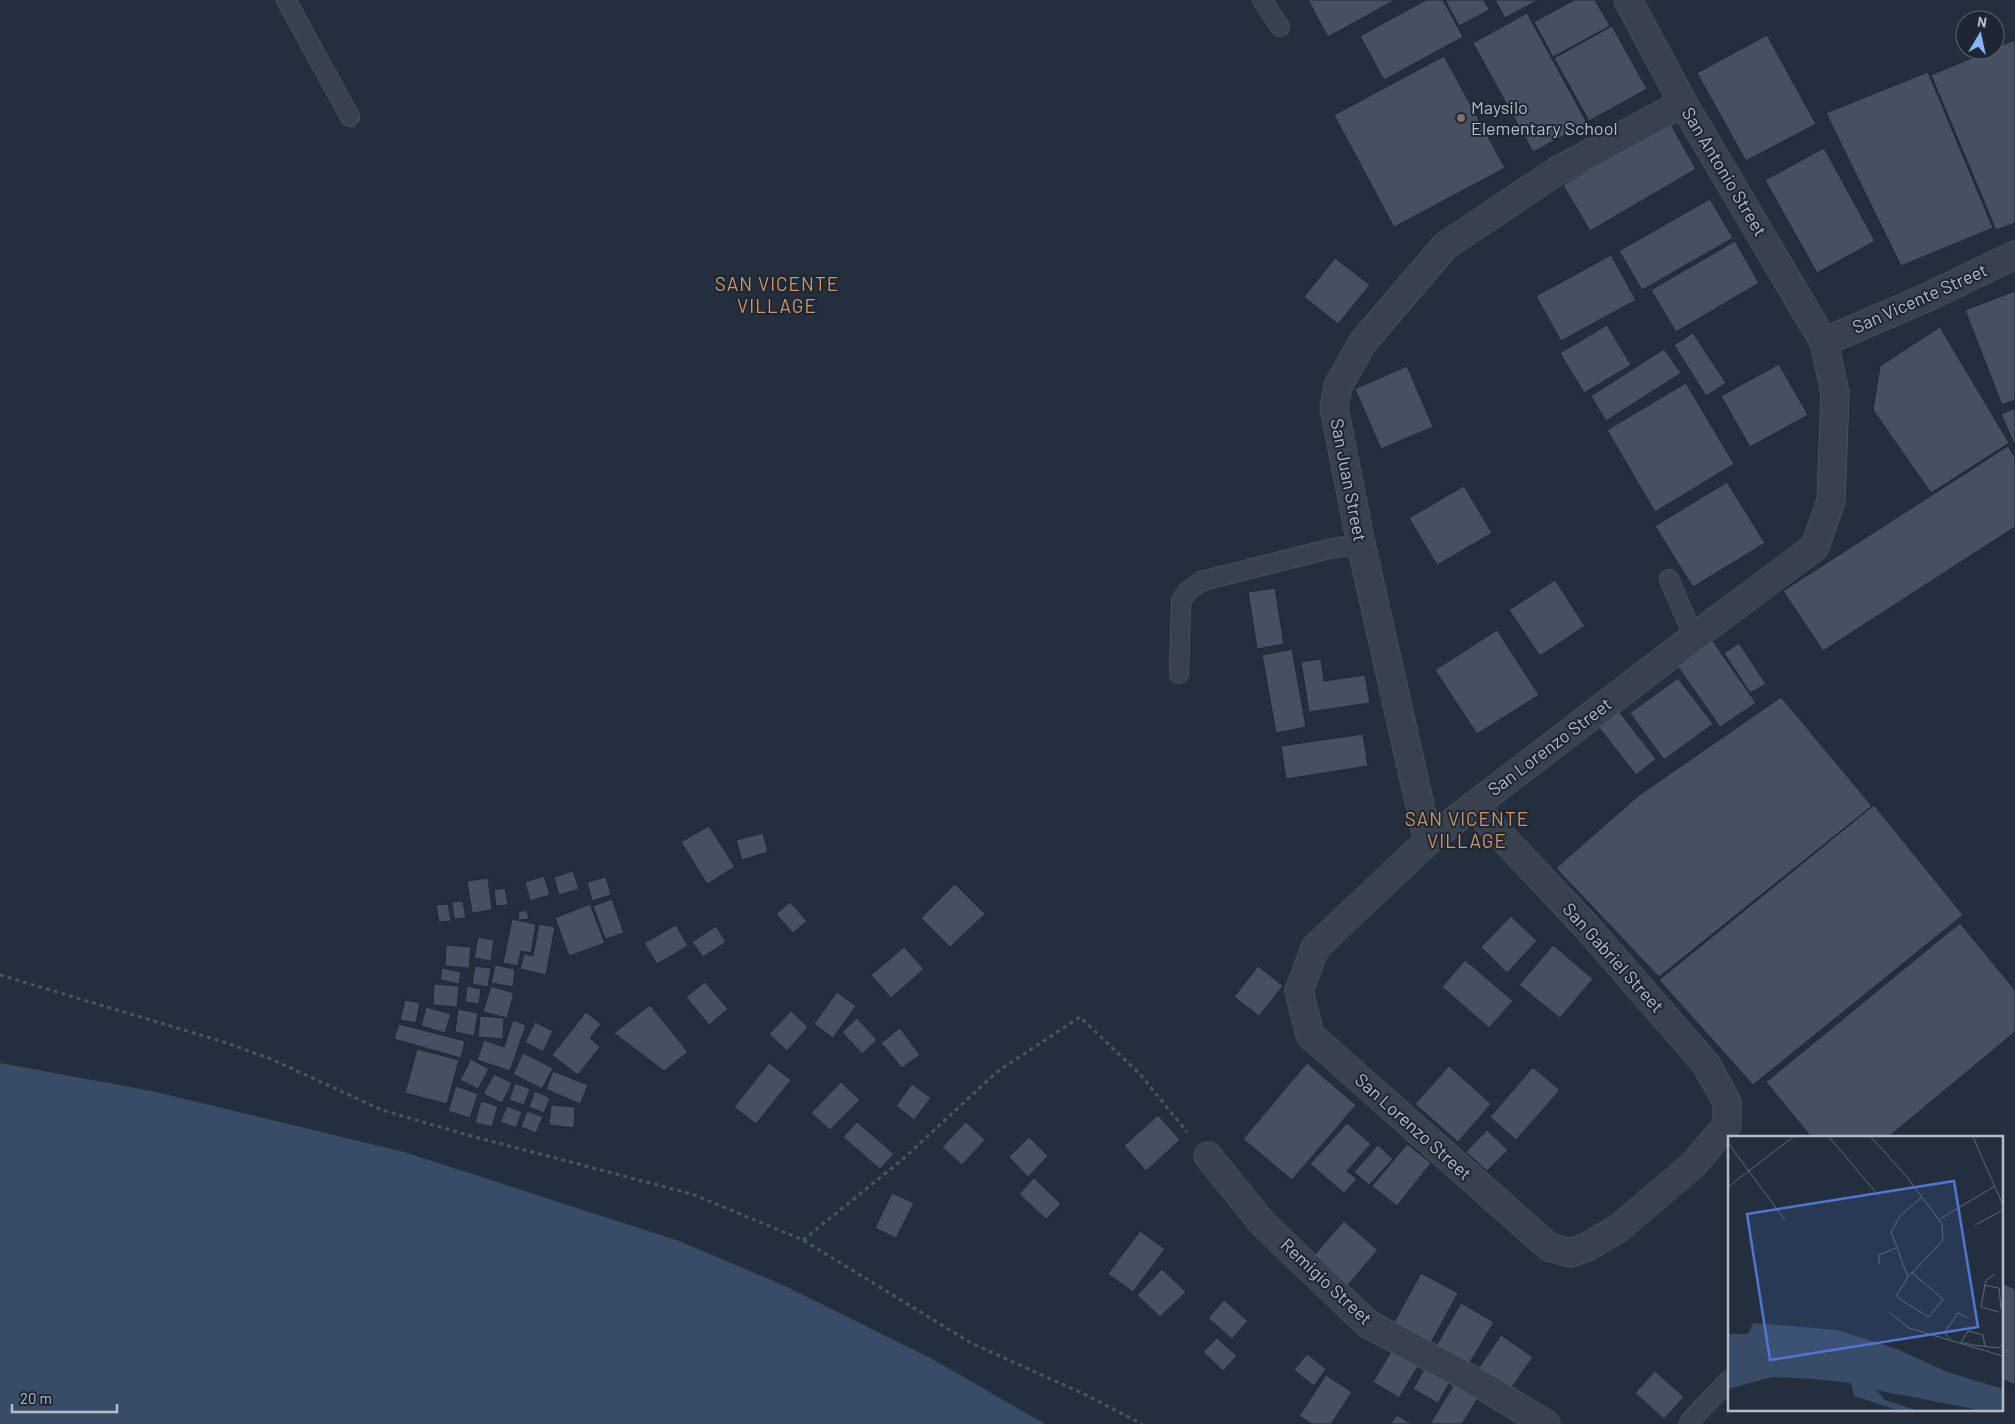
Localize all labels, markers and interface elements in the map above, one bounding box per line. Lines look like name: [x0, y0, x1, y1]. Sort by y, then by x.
north arrow: [1955, 10, 2005, 60]
text: N: [1976, 13, 1988, 31]
place label: Maysilo Elementary School: [1471, 96, 1618, 139]
street label: San Antonio Street: [1678, 103, 1772, 240]
marker: Maysilo Elementary School: [1455, 112, 1467, 124]
street label: San Vicente Street: [1849, 258, 1990, 338]
district label: SAN VICENTE VILLAGE: [715, 272, 839, 317]
street label: San Juan Street: [1326, 417, 1372, 543]
street label: San Lorenzo Street: [1483, 692, 1616, 800]
district label: SAN VICENTE VILLAGE: [1405, 807, 1529, 852]
street label: San Gabriel Street: [1559, 898, 1669, 1017]
street label: San Lorenzo Street: [1351, 1068, 1477, 1184]
inset map: [1728, 1136, 2002, 1412]
street label: Remigio Street: [1276, 1233, 1377, 1329]
scale bar: [12, 1382, 118, 1414]
text: 20 m: [20, 1389, 52, 1407]

